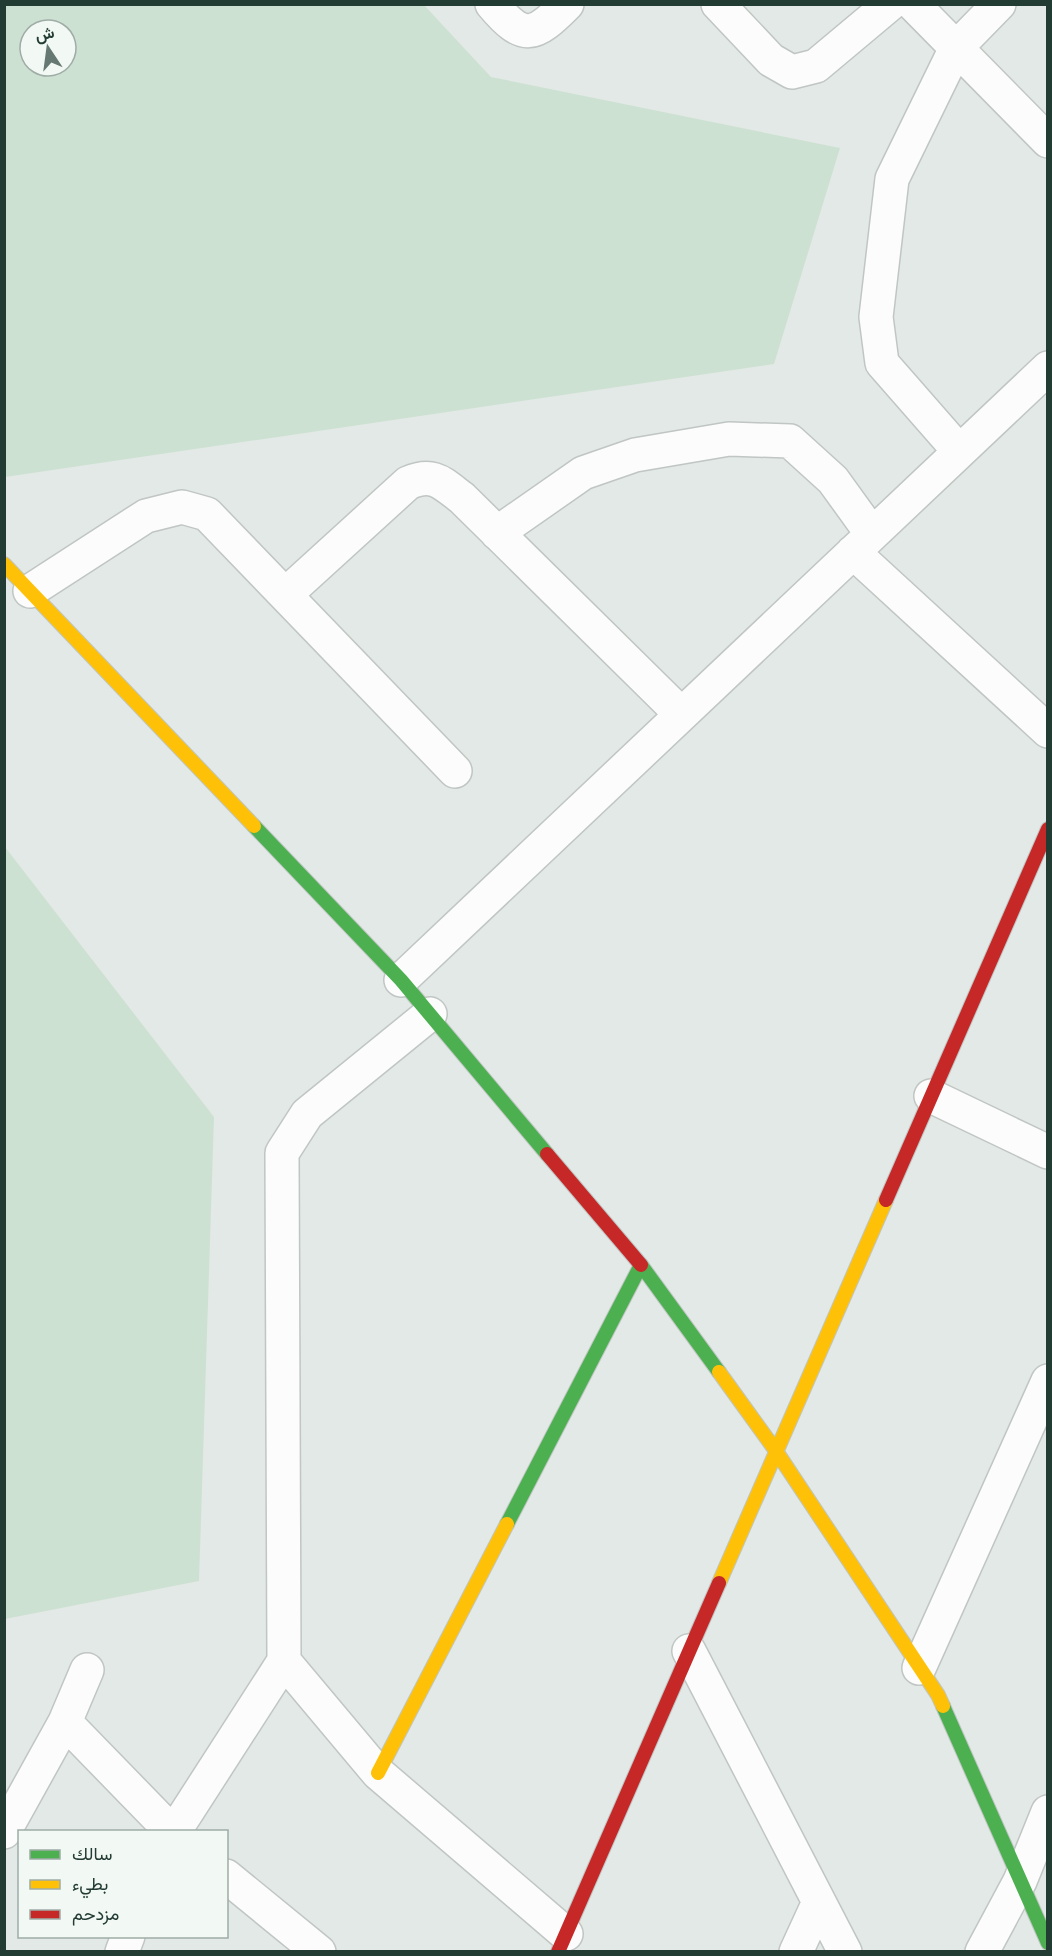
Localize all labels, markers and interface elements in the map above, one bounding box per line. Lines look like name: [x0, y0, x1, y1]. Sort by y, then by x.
north arrow: [18, 18, 78, 78]
text: ش: [33, 21, 56, 46]
legend: [18, 1830, 228, 1938]
text: سالك: [72, 1841, 112, 1865]
text: بطيء: [72, 1871, 108, 1899]
text: مزدحم: [72, 1901, 119, 1926]

